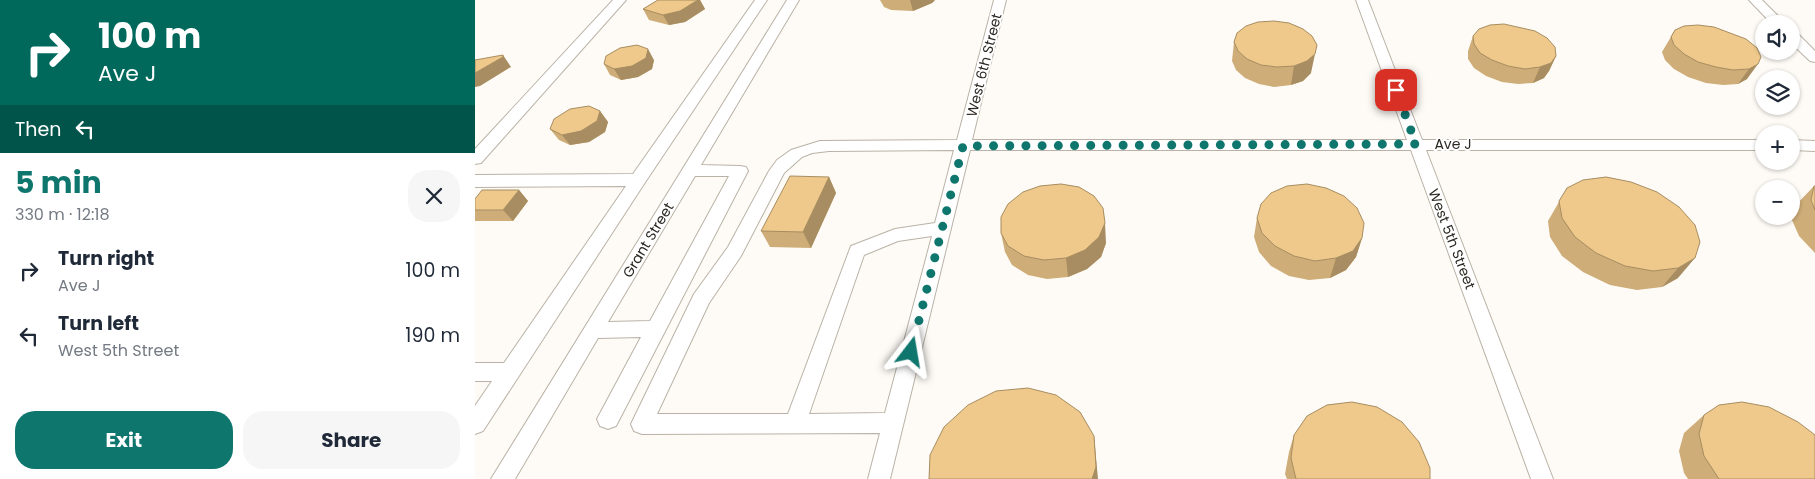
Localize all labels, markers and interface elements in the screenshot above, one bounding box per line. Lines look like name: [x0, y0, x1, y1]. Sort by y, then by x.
text: 100 m: [98, 11, 201, 60]
street label: West 6th Street: [961, 11, 1007, 119]
map controls: [1755, 15, 1800, 225]
button: sound: [1755, 15, 1800, 60]
icon: right: [15, 20, 80, 85]
text: Ave J: [98, 58, 156, 89]
pin: [1375, 69, 1417, 111]
button: layers: [1755, 70, 1800, 115]
icon: arrive: [1382, 76, 1410, 104]
icon: left: [71, 115, 99, 143]
text: Then: [15, 116, 61, 143]
button: +: [1755, 125, 1800, 170]
street label: Ave J: [1434, 134, 1472, 154]
text: 5 min: [15, 161, 102, 204]
button: close: [408, 170, 460, 222]
button: −: [1755, 180, 1800, 225]
street label: West 5th Street: [1424, 186, 1480, 292]
street label: Grant Street: [618, 199, 678, 281]
text: 330 m · 12:18: [15, 203, 110, 226]
text: Turn right: [58, 245, 154, 272]
icon: right: [15, 257, 43, 285]
text: 100 m: [405, 257, 460, 284]
text: Ave J: [58, 274, 100, 297]
text: Turn left: [58, 310, 139, 337]
icon: left: [15, 322, 43, 350]
text: 190 m: [405, 322, 460, 349]
position arrow: [884, 325, 936, 377]
text: West 5th Street: [58, 339, 179, 362]
button: Exit: [15, 411, 233, 469]
button: Share: [243, 411, 460, 469]

